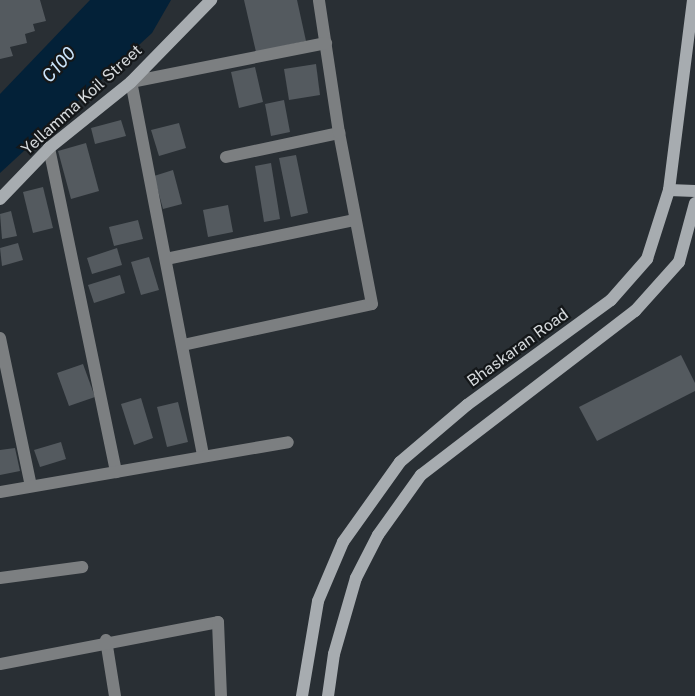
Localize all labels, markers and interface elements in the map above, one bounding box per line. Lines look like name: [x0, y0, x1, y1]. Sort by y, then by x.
street label: Yellamma Koil Street: [18, 41, 146, 159]
water label: C100: [38, 43, 80, 87]
street label: Bhaskaran Road: [464, 305, 572, 391]

